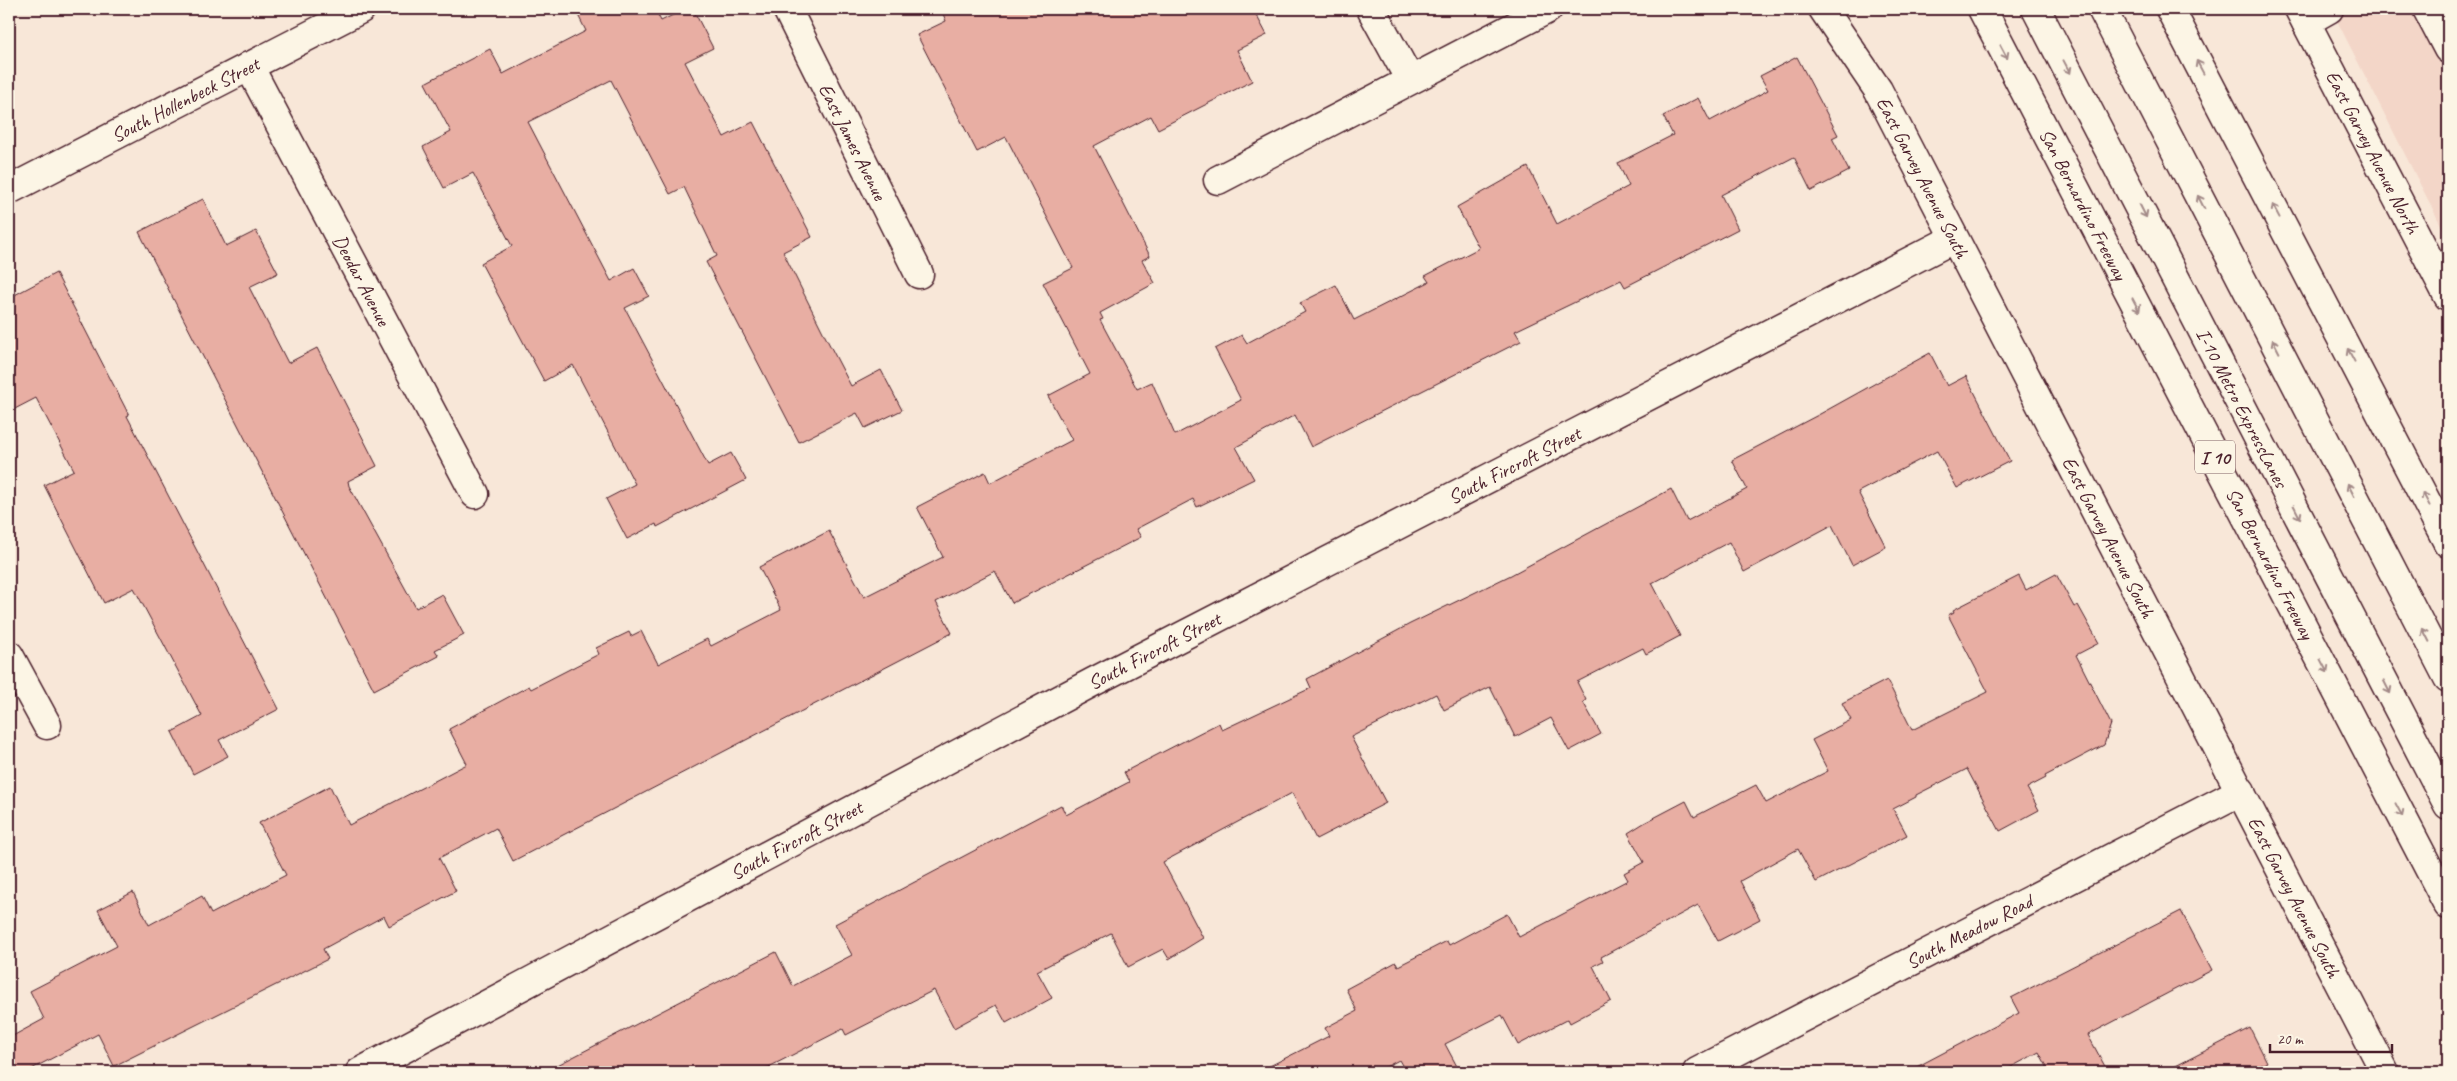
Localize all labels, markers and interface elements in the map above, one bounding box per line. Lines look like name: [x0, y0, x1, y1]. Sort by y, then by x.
one-way arrow: [2000, 44, 2009, 59]
street label: South Hollenbeck Street: [107, 50, 266, 148]
one-way arrow: [2062, 60, 2072, 75]
one-way arrow: [2195, 60, 2204, 75]
street label: East Garvey Avenue North: [2320, 66, 2426, 240]
street label: East James Avenue: [813, 79, 893, 206]
street label: East Garvey Avenue South: [1871, 93, 1975, 263]
street label: San Bernardino Freeway: [2033, 124, 2134, 286]
one-way arrow: [2196, 195, 2205, 210]
one-way arrow: [2139, 203, 2148, 218]
one-way arrow: [2270, 204, 2280, 219]
street label: Deodar Avenue: [327, 230, 397, 331]
one-way arrow: [2132, 297, 2141, 312]
street label: I-10 Metro ExpressLanes: [2190, 324, 2294, 494]
one-way arrow: [2271, 339, 2280, 354]
one-way arrow: [2346, 348, 2355, 363]
street label: South Fircroft Street: [1444, 420, 1587, 510]
road number: I 10: [2195, 441, 2235, 474]
street label: East Garvey Avenue South: [2056, 452, 2161, 623]
one-way arrow: [2346, 483, 2356, 498]
street label: San Bernardino Freeway: [2220, 484, 2321, 646]
one-way arrow: [2421, 492, 2431, 507]
one-way arrow: [2292, 504, 2302, 519]
street label: South Fircroft Street: [1084, 605, 1227, 695]
one-way arrow: [2421, 628, 2430, 643]
one-way arrow: [2320, 658, 2329, 673]
one-way arrow: [2383, 679, 2392, 694]
street label: South Fircroft Street: [726, 794, 869, 886]
one-way arrow: [2394, 803, 2404, 818]
street label: East Garvey Avenue South: [2242, 812, 2347, 983]
street label: South Meadow Road: [1902, 888, 2039, 975]
scale bar: [2270, 1021, 2392, 1053]
text: 20 m: [2277, 1030, 2304, 1049]

